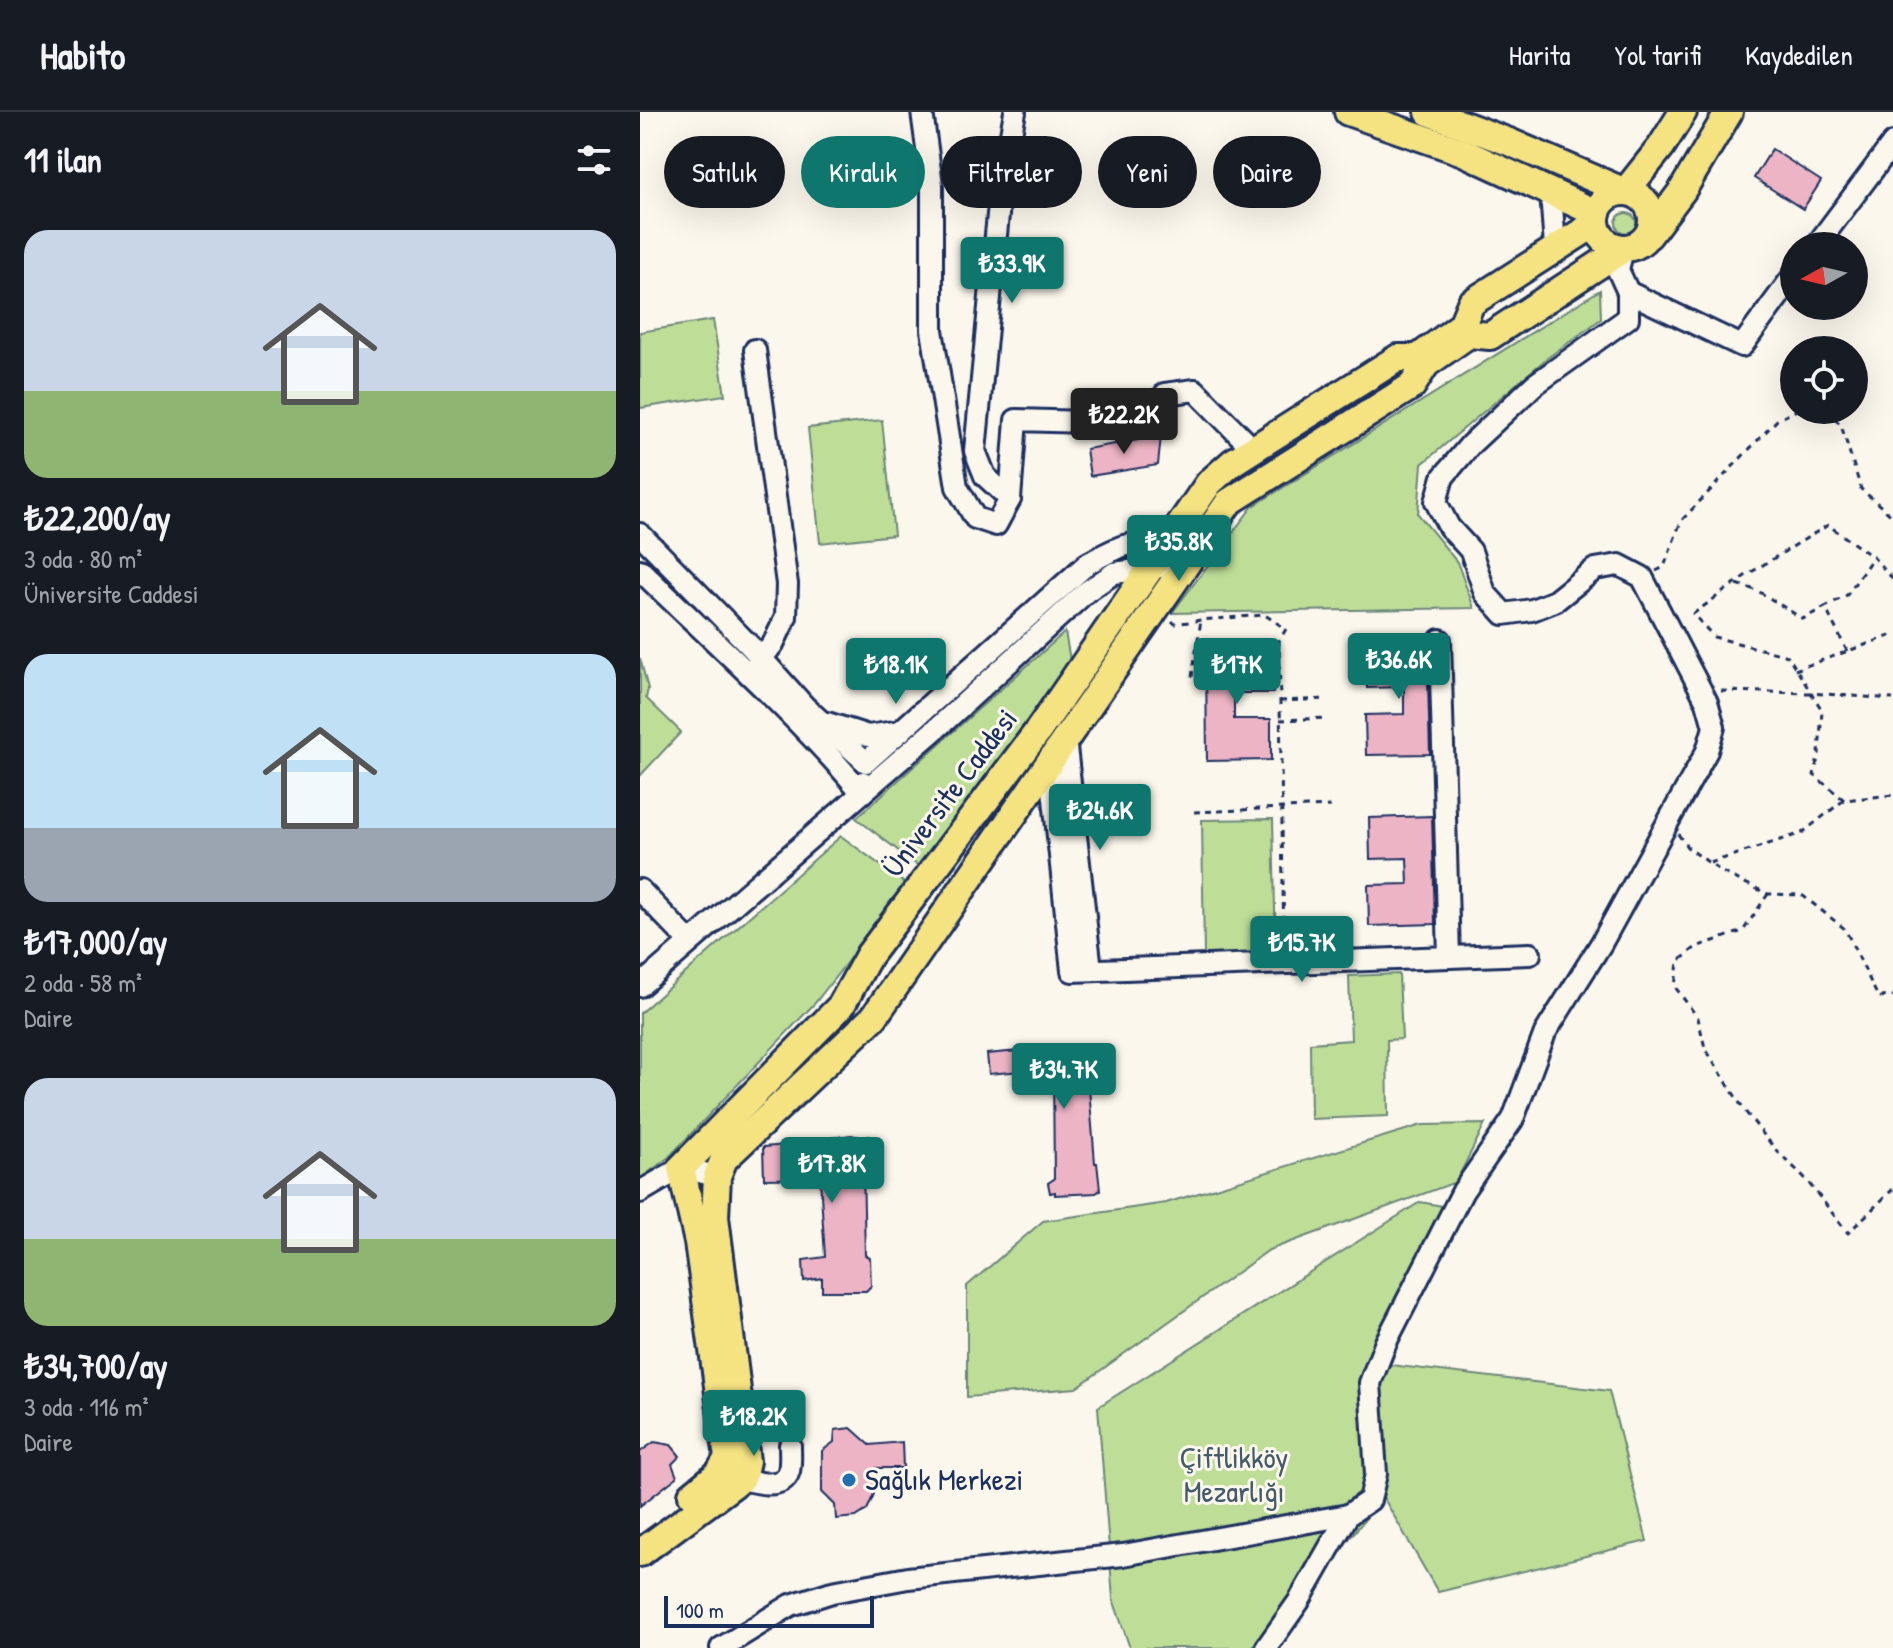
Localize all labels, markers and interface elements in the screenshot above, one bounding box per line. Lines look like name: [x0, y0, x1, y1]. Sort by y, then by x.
text: Habito: [40, 29, 125, 81]
text: Harita: [1509, 36, 1571, 74]
text: Yol tarifi: [1615, 36, 1701, 74]
text: Kaydedilen: [1745, 36, 1853, 74]
chip: Satılık: [664, 136, 785, 208]
chip: Kiralık: [801, 136, 925, 208]
chip: Filtreler: [941, 136, 1082, 208]
chip: Yeni: [1098, 136, 1197, 208]
chip: Daire: [1213, 136, 1321, 208]
text: 11 ilan: [24, 137, 102, 183]
icon: filters: [572, 138, 616, 182]
north arrow: [1780, 232, 1868, 320]
map controls: [1780, 232, 1868, 424]
pin: ₺33.9K: [947, 237, 1077, 305]
text: ₺33.9K: [979, 245, 1045, 280]
icon: home: [248, 282, 392, 426]
button: locate: [1780, 336, 1868, 424]
pin: ₺22.2K: [1059, 388, 1189, 456]
text: ₺22.2K: [1089, 396, 1159, 431]
text: ₺22,200/ay: [24, 495, 171, 541]
pin: ₺35.8K: [1114, 515, 1244, 583]
text: ₺35.8K: [1145, 523, 1213, 558]
text: 3 oda · 80 m²: [24, 541, 142, 576]
text: Üniversite Caddesi: [24, 576, 199, 611]
pin: ₺36.6K: [1334, 633, 1464, 701]
pin: ₺18.1K: [831, 638, 961, 706]
pin: ₺17K: [1190, 638, 1284, 706]
text: ₺36.6K: [1366, 641, 1432, 676]
text: ₺18.1K: [864, 646, 928, 681]
text: ₺17K: [1212, 646, 1262, 681]
street label: Üniversite Caddesi: [873, 700, 1026, 885]
icon: home: [248, 706, 392, 850]
pin: ₺24.6K: [1035, 784, 1165, 852]
text: ₺24.6K: [1067, 792, 1133, 827]
pin: ₺15.7K: [1237, 916, 1367, 984]
text: ₺17,000/ay: [24, 919, 167, 965]
text: ₺15.7K: [1268, 924, 1336, 959]
text: 2 oda · 58 m²: [24, 965, 142, 1000]
text: Daire: [24, 1000, 73, 1035]
pin: ₺34.7K: [999, 1043, 1129, 1111]
text: ₺34.7K: [1030, 1051, 1098, 1086]
icon: home: [248, 1130, 392, 1274]
pin: ₺17.8K: [767, 1137, 897, 1205]
text: ₺17.8K: [798, 1145, 866, 1180]
text: ₺34,700/ay: [24, 1343, 168, 1389]
text: 3 oda · 116 m²: [24, 1389, 149, 1424]
pin: ₺18.2K: [689, 1390, 819, 1458]
text: ₺18.2K: [721, 1398, 787, 1433]
text: Daire: [24, 1424, 73, 1459]
park label: Çiftlikköy Mezarlığı: [1180, 1437, 1288, 1511]
place label: Sağlık Merkezi: [865, 1459, 1023, 1499]
marker: Sağlık Merkezi: [840, 1471, 858, 1489]
scale bar: [664, 1592, 874, 1628]
text: 100 m: [676, 1595, 724, 1625]

